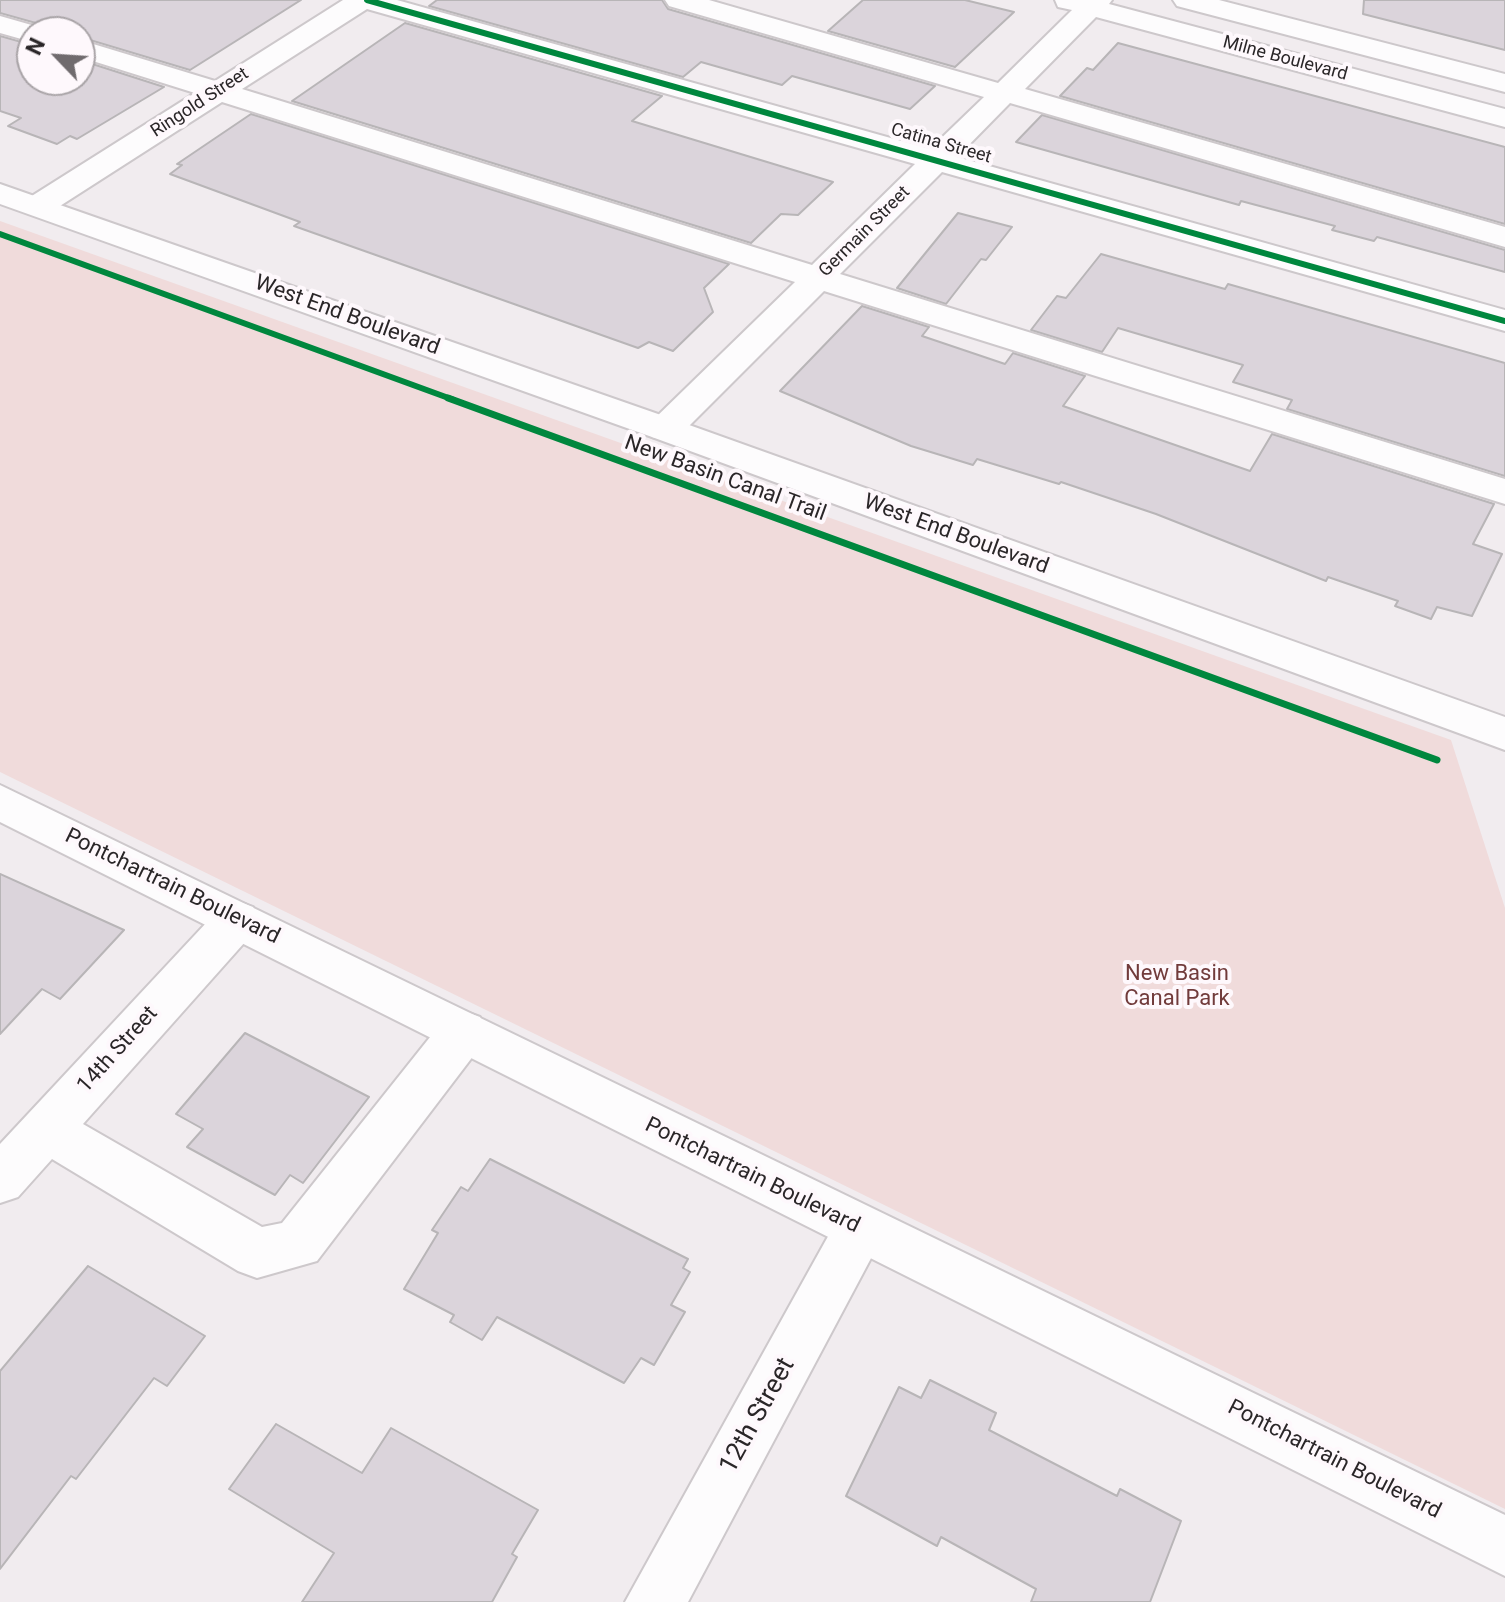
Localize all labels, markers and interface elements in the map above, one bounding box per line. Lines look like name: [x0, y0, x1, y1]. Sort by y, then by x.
north arrow: [16, 16, 96, 96]
street label: Milne Boulevard: [1220, 32, 1350, 86]
text: N: [21, 34, 50, 59]
street label: Ringold Street: [147, 63, 253, 143]
street label: Catina Street: [888, 119, 994, 169]
street label: Germain Street: [815, 182, 915, 282]
street label: West End Boulevard: [251, 270, 443, 362]
street label: New Basin Canal Trail: [621, 430, 829, 528]
street label: West End Boulevard: [860, 489, 1052, 581]
street label: Pontchartrain Boulevard: [60, 823, 284, 951]
park label: New Basin Canal Park: [1124, 961, 1230, 1012]
street label: 14th Street: [72, 1001, 164, 1099]
street label: Pontchartrain Boulevard: [640, 1112, 864, 1240]
street label: 12th Street: [714, 1353, 802, 1479]
street label: Pontchartrain Boulevard: [1223, 1395, 1445, 1525]

